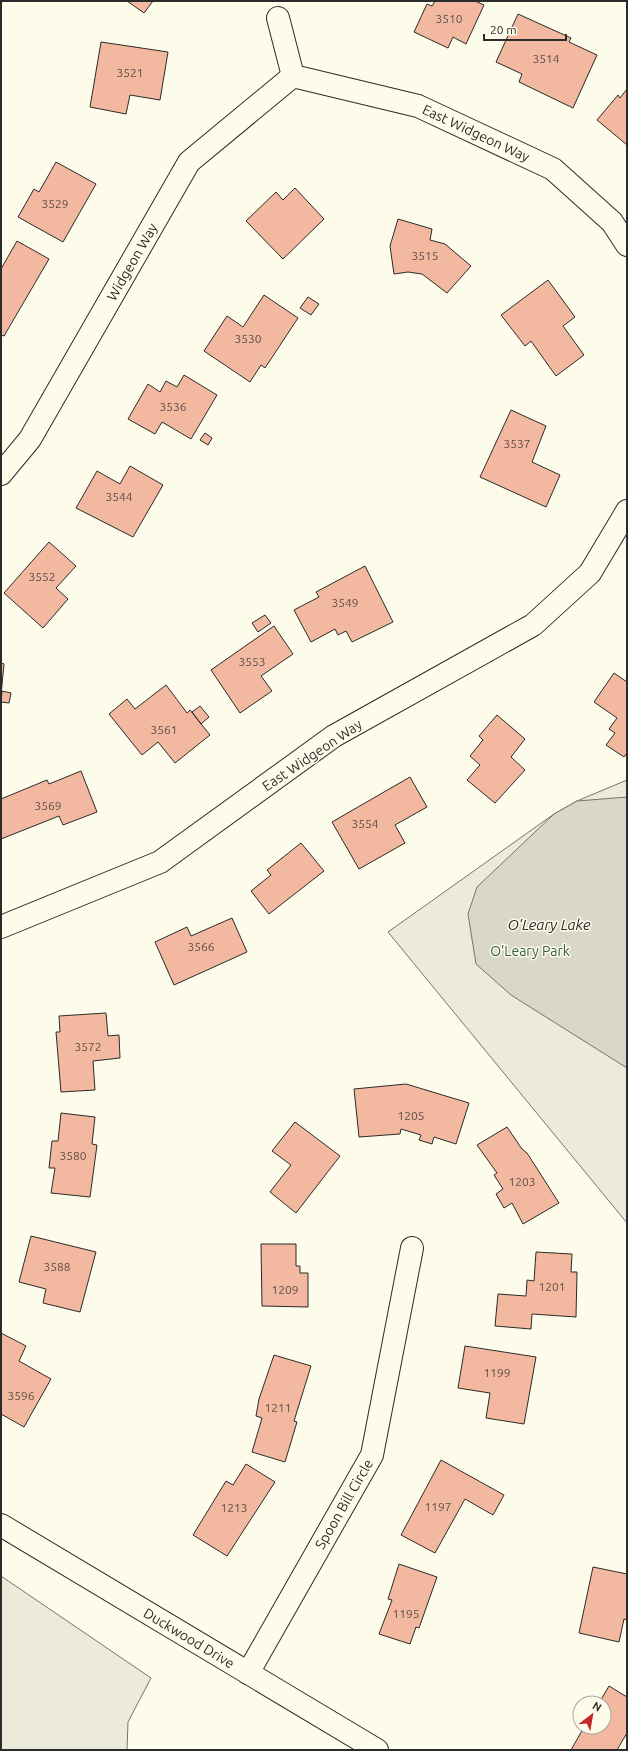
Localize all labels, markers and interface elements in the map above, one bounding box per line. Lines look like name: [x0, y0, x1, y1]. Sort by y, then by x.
house number: 3510: [435, 12, 463, 25]
scale bar: [484, 16, 566, 42]
text: 20 m: [490, 23, 517, 36]
house number: 3514: [532, 52, 560, 65]
house number: 3521: [116, 66, 144, 79]
street label: East Widgeon Way: [420, 101, 532, 165]
house number: 3529: [41, 197, 69, 210]
street label: Widgeon Way: [103, 220, 161, 303]
house number: 3515: [411, 249, 439, 262]
house number: 3530: [234, 332, 262, 345]
house number: 3536: [159, 400, 187, 413]
house number: 3537: [503, 437, 531, 450]
house number: 3544: [105, 490, 133, 503]
house number: 3552: [28, 570, 56, 583]
house number: 3549: [331, 596, 359, 609]
house number: 3553: [238, 655, 266, 668]
street label: East Widgeon Way: [259, 716, 365, 794]
house number: 3561: [150, 723, 178, 736]
house number: 3569: [34, 799, 62, 812]
house number: 3554: [351, 817, 379, 830]
water label: O'Leary Lake: [508, 916, 591, 933]
house number: 3566: [187, 940, 215, 953]
park label: O'Leary Park: [490, 943, 570, 959]
house number: 3572: [74, 1040, 102, 1053]
house number: 1205: [397, 1109, 425, 1122]
house number: 3580: [59, 1149, 87, 1162]
house number: 1203: [508, 1175, 536, 1188]
house number: 3588: [43, 1260, 71, 1273]
house number: 1201: [538, 1280, 566, 1293]
house number: 1209: [271, 1283, 299, 1296]
house number: 1199: [483, 1366, 511, 1379]
house number: 3596: [7, 1389, 35, 1402]
house number: 1211: [264, 1401, 292, 1414]
street label: Spoon Bill Circle: [312, 1456, 376, 1552]
house number: 1197: [424, 1500, 452, 1513]
house number: 1213: [220, 1501, 248, 1514]
street label: Duckwood Drive: [141, 1605, 237, 1671]
house number: 1195: [392, 1607, 420, 1620]
north arrow: [572, 1695, 612, 1735]
text: N: [591, 1699, 604, 1714]

